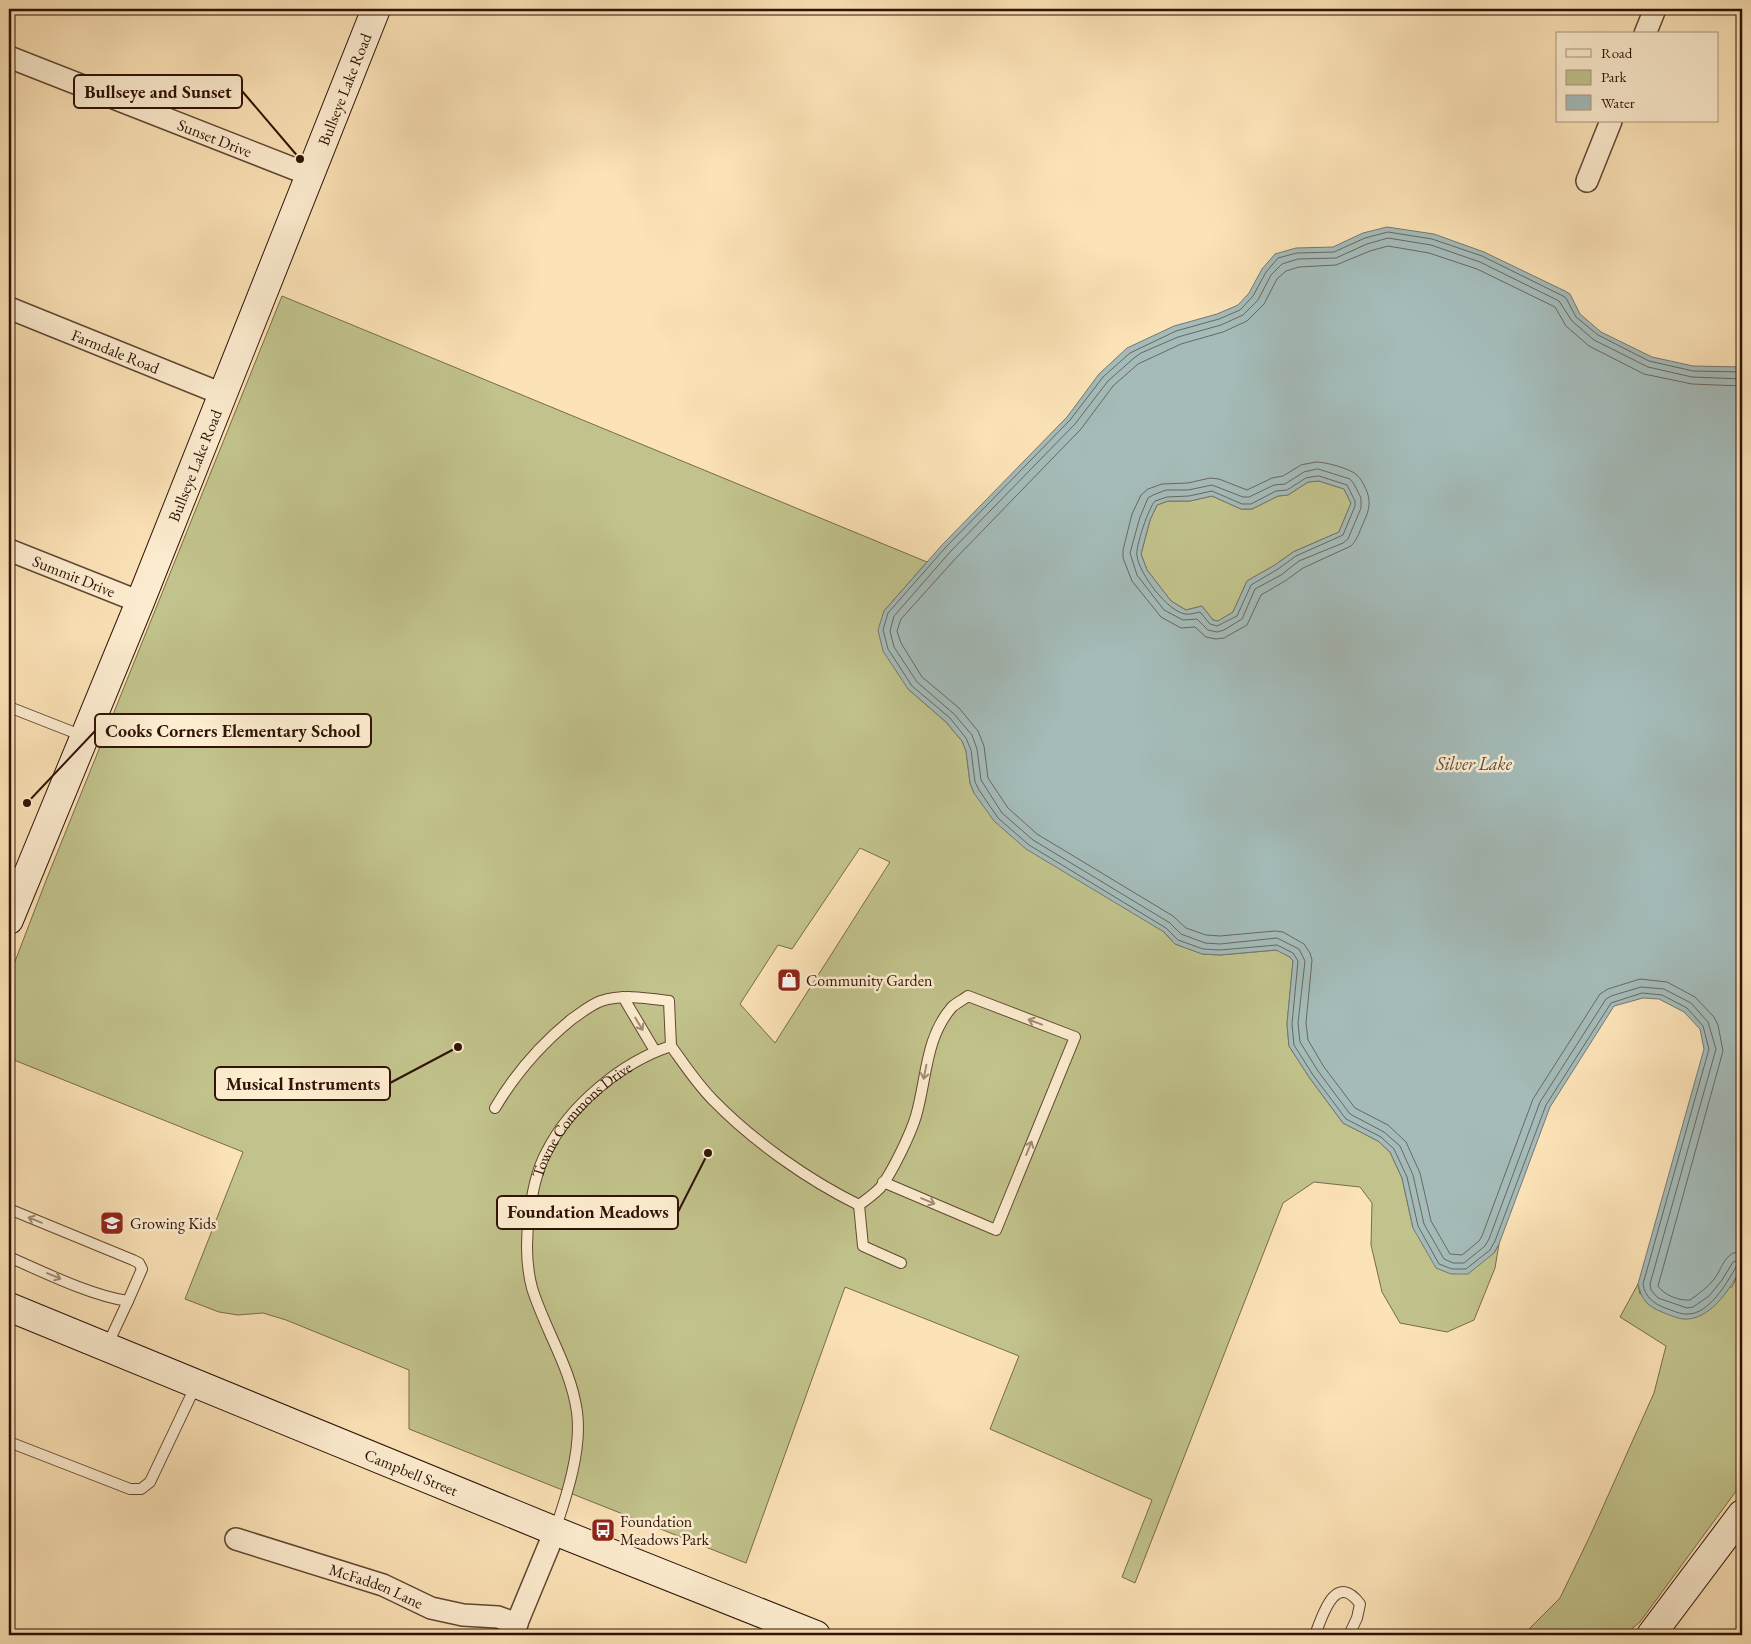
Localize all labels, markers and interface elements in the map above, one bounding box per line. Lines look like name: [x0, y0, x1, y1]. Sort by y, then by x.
street label: Bullseye Lake Road: [312, 29, 376, 148]
legend: [1556, 32, 1718, 122]
text: Road: [1601, 43, 1633, 62]
text: Park: [1601, 67, 1628, 86]
callout: Bullseye and Sunset: [74, 75, 242, 108]
text: Bullseye and Sunset: [84, 80, 232, 103]
text: Water: [1601, 93, 1635, 112]
street label: Sunset Drive: [175, 114, 255, 162]
street label: Farmdale Road: [68, 324, 164, 379]
street label: Bullseye Lake Road: [163, 405, 227, 525]
street label: Summit Drive: [30, 550, 118, 602]
callout: Cooks Corners Elementary School: [95, 714, 371, 747]
text: Cooks Corners Elementary School: [105, 719, 361, 742]
water label: Silver Lake: [1435, 752, 1513, 775]
shop icon: Community Garden: [776, 967, 802, 993]
place label: Community Garden: [806, 970, 933, 991]
one-way arrow: [635, 1016, 645, 1030]
one-way arrow: [1028, 1017, 1043, 1026]
street label: Towne Commons Drive: [527, 1056, 636, 1180]
one-way arrow: [920, 1064, 929, 1080]
callout: Musical Instruments: [215, 1067, 390, 1100]
text: Musical Instruments: [226, 1072, 380, 1095]
one-way arrow: [1025, 1141, 1034, 1156]
callout: Foundation Meadows: [497, 1196, 678, 1229]
one-way arrow: [920, 1197, 935, 1207]
text: Foundation Meadows: [507, 1200, 669, 1223]
school or university icon: Growing Kids: [99, 1210, 125, 1236]
place label: Growing Kids: [130, 1213, 216, 1234]
one-way arrow: [28, 1214, 43, 1224]
one-way arrow: [46, 1272, 61, 1281]
street label: Campbell Street: [362, 1444, 461, 1501]
place label: Foundation Meadows Park: [620, 1511, 710, 1550]
bus stop icon: Foundation Meadows Park: [590, 1517, 616, 1543]
street label: McFadden Lane: [327, 1558, 427, 1613]

